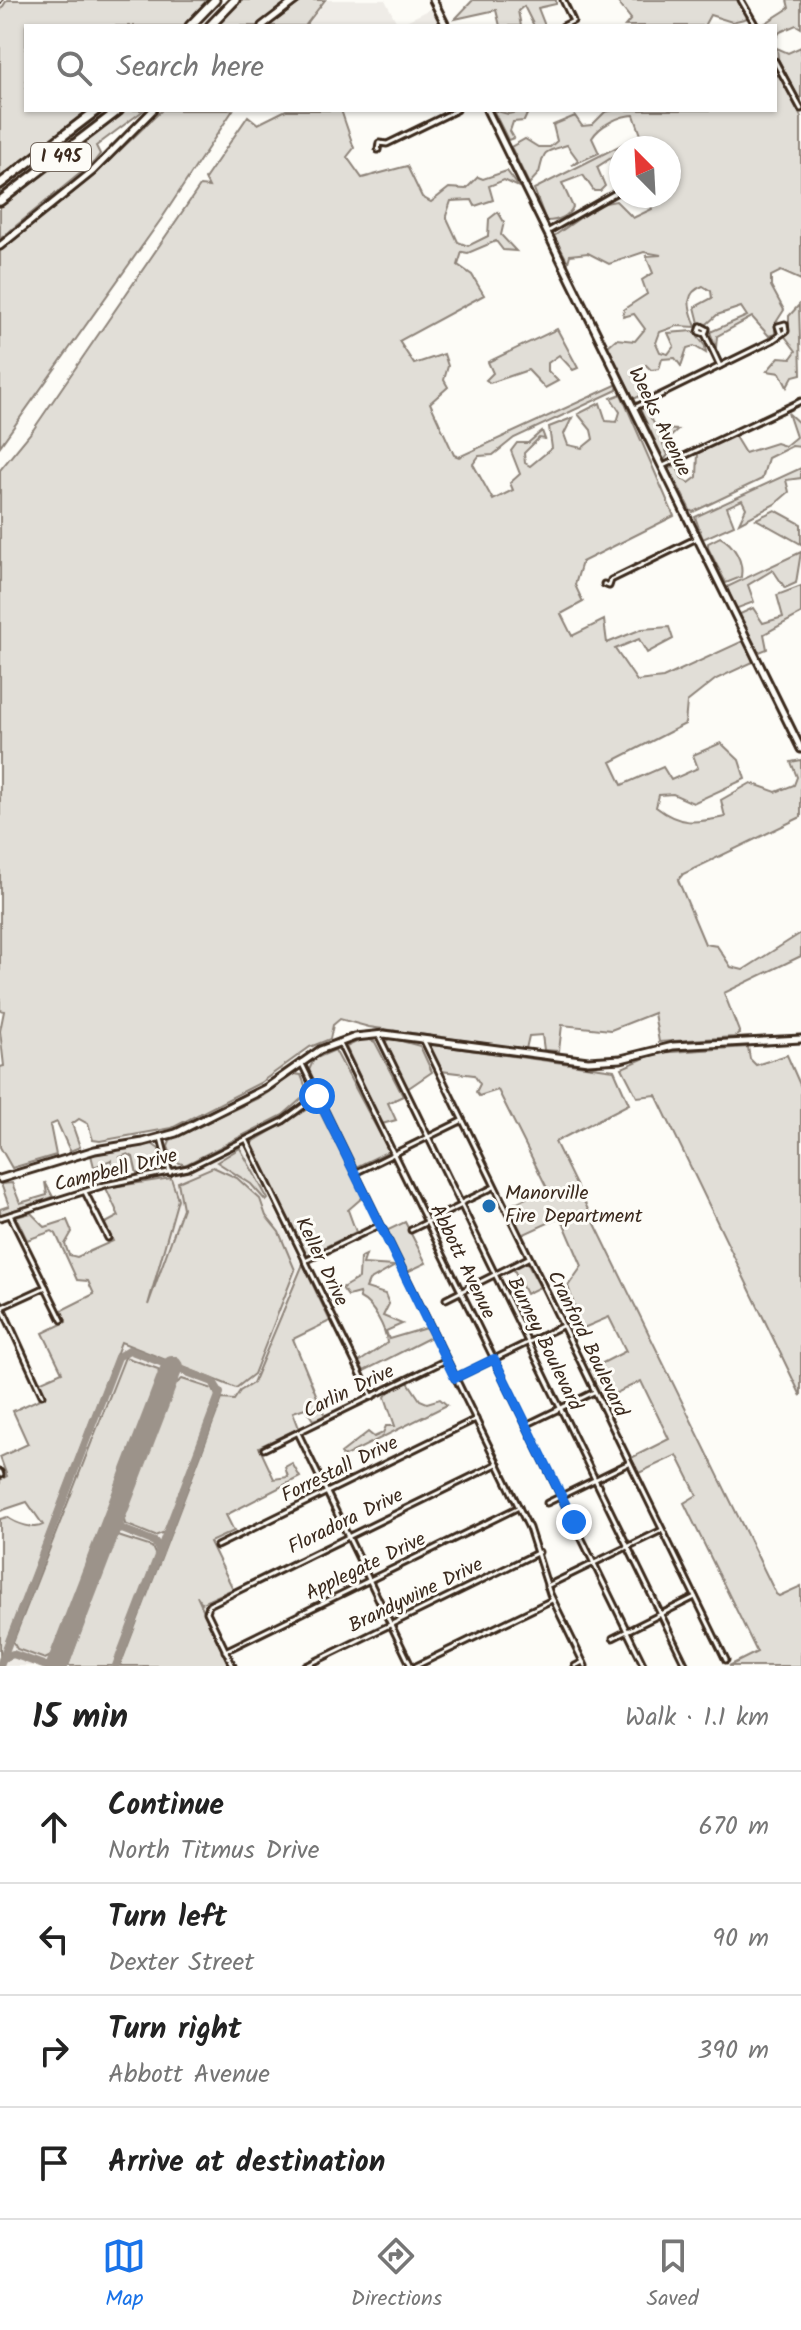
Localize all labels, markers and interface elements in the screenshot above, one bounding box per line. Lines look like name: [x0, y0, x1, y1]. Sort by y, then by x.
search box: [24, 24, 777, 112]
text: Search here: [116, 44, 264, 92]
icon: search: [52, 46, 96, 90]
north arrow: [609, 136, 681, 208]
road number: I 495: [31, 143, 91, 171]
street label: Weeks Avenue: [619, 362, 699, 482]
route start: [299, 1078, 335, 1114]
street label: Campbell Drive: [51, 1140, 181, 1202]
place label: Manorville Fire Department: [505, 1178, 643, 1233]
marker: Manorville Fire Department: [480, 1197, 498, 1215]
street label: Abbott Avenue: [420, 1199, 504, 1325]
street label: Keller Drive: [286, 1212, 356, 1312]
street label: Cranford Boulevard: [538, 1265, 637, 1424]
street label: Burney Boulevard: [498, 1271, 591, 1417]
street label: Carlin Drive: [298, 1356, 400, 1428]
street label: Forrestall Drive: [276, 1428, 404, 1512]
street label: Floradora Drive: [283, 1480, 409, 1564]
route end: [556, 1504, 592, 1540]
street label: Applegate Drive: [300, 1524, 432, 1610]
street label: Brandywine Drive: [343, 1550, 489, 1642]
text: 15 min: [32, 1691, 128, 1745]
text: Walk · 1.1 km: [625, 1697, 769, 1739]
text: Continue: [108, 1782, 224, 1830]
icon: ahead: [32, 1805, 76, 1849]
text: 670 m: [698, 1806, 769, 1848]
text: North Titmus Drive: [108, 1830, 320, 1872]
text: Turn left: [108, 1894, 227, 1942]
icon: left: [32, 1917, 76, 1961]
text: 90 m: [712, 1918, 769, 1960]
text: Dexter Street: [108, 1942, 254, 1984]
text: Turn right: [108, 2006, 241, 2054]
icon: right: [32, 2029, 76, 2073]
text: 390 m: [697, 2030, 769, 2072]
text: Abbott Avenue: [108, 2054, 270, 2096]
text: Arrive at destination: [108, 2139, 385, 2187]
icon: arrive: [32, 2141, 76, 2185]
tab: Map: [102, 2234, 146, 2317]
tab: Directions: [351, 2234, 442, 2317]
tab: Saved: [647, 2234, 699, 2317]

